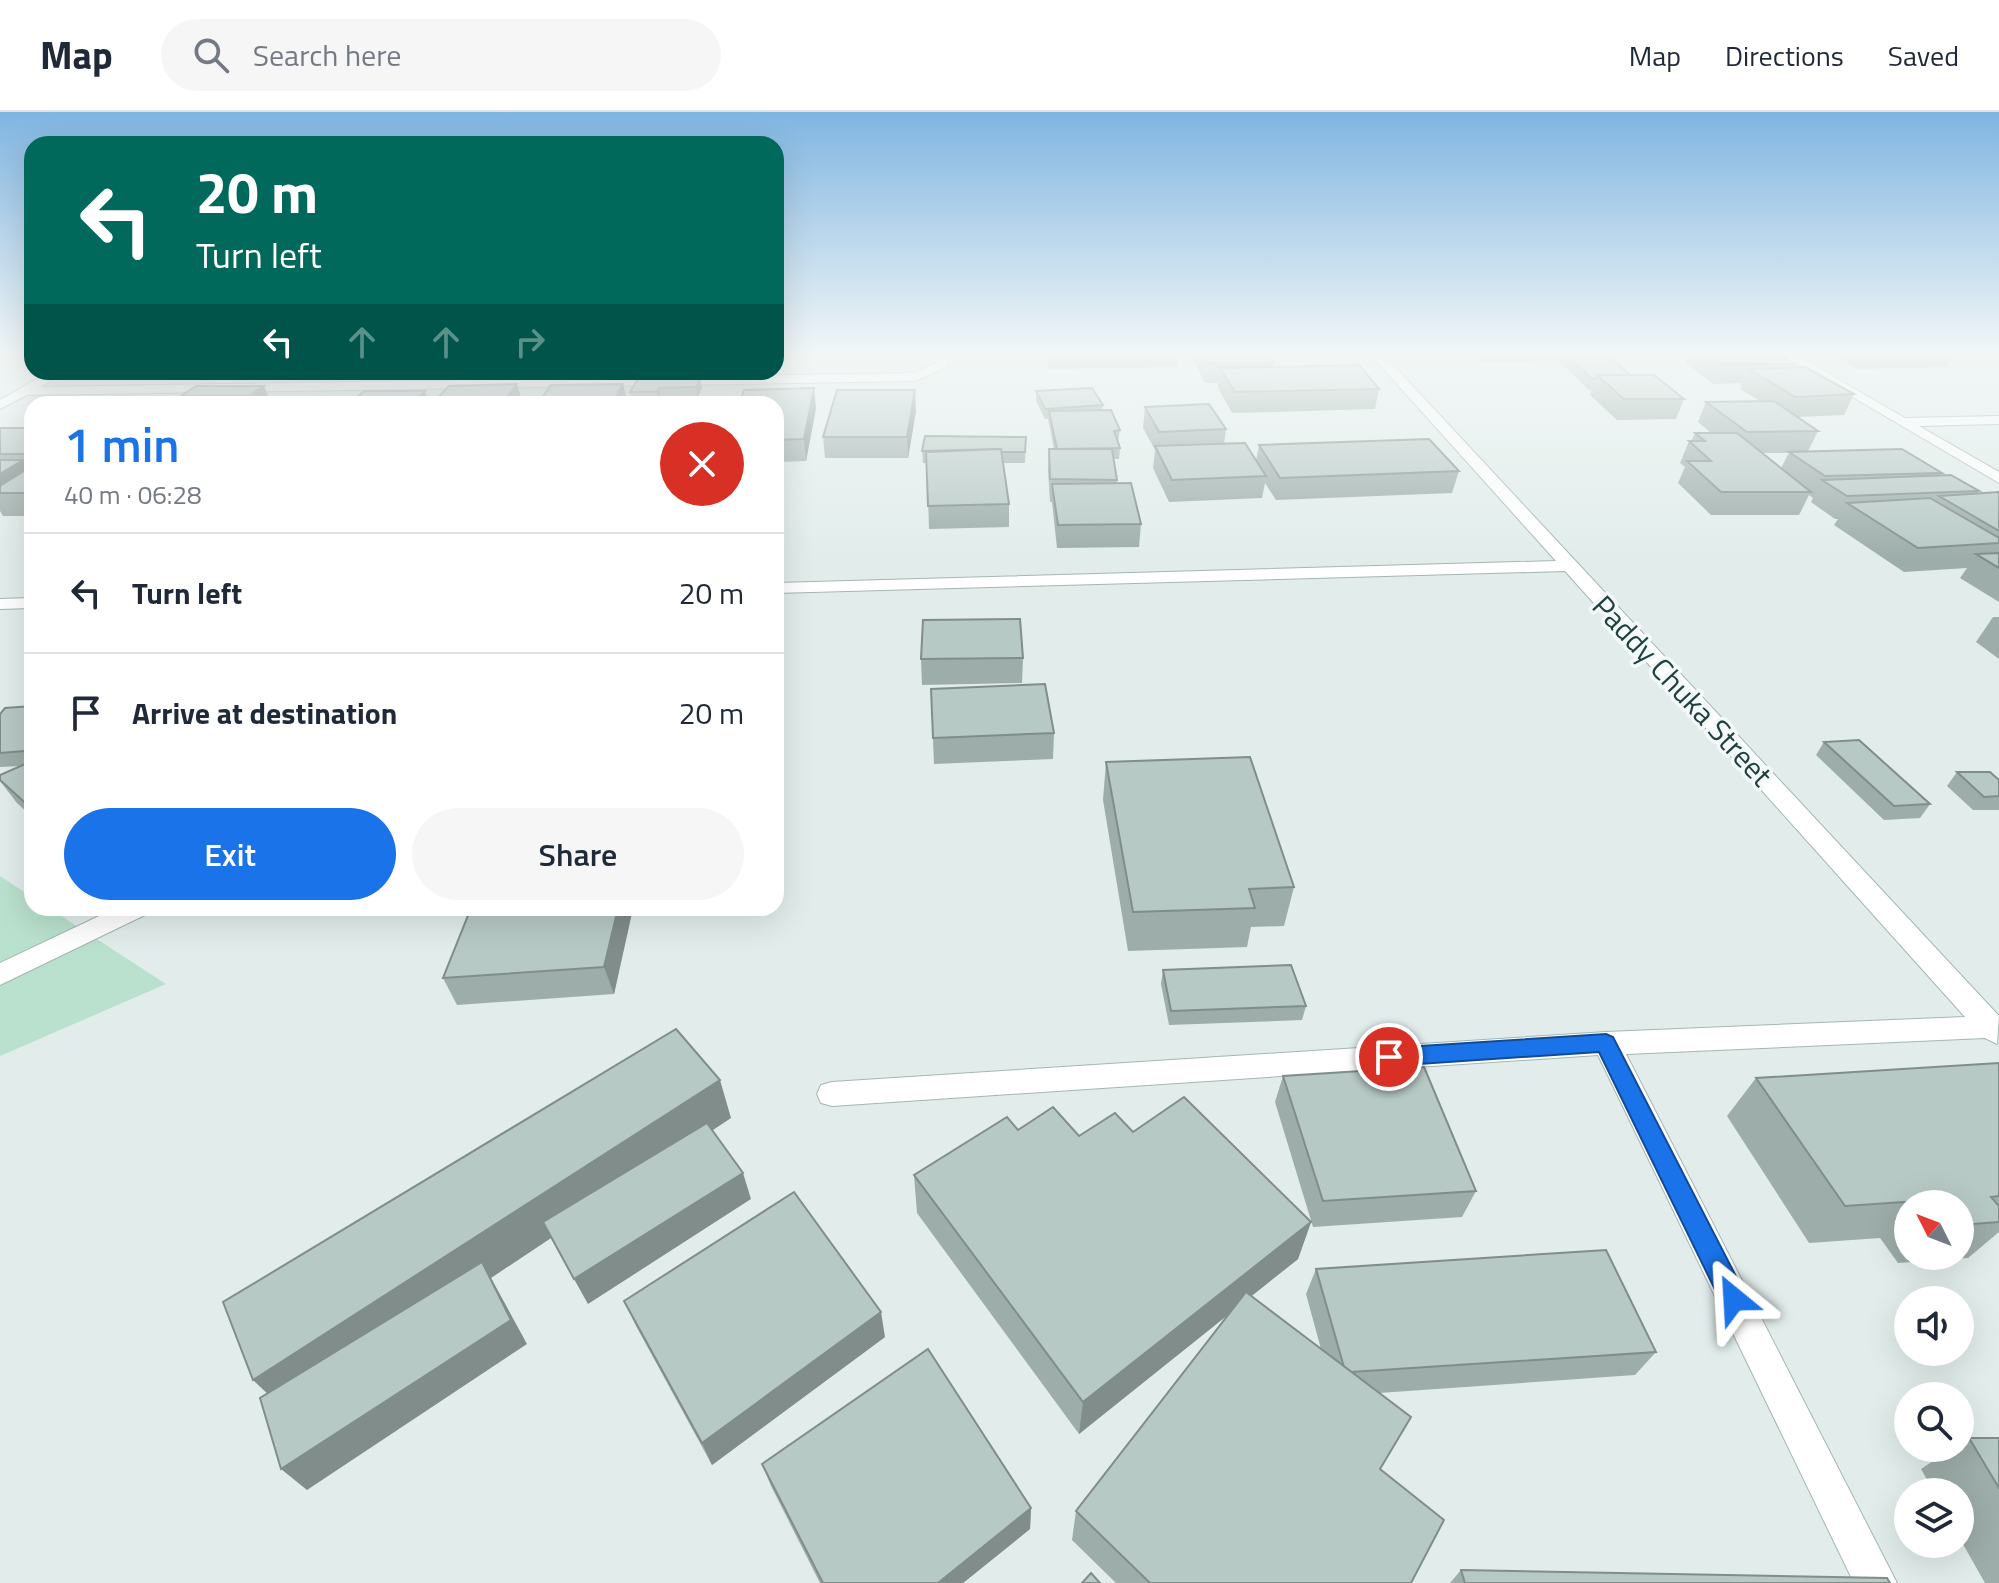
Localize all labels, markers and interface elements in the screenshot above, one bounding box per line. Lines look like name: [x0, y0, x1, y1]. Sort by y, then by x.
search box: [161, 19, 721, 91]
text: Map: [40, 26, 113, 84]
text: Search here: [253, 32, 402, 78]
icon: search: [189, 33, 233, 77]
text: Map: [1629, 34, 1681, 77]
text: Directions: [1725, 34, 1844, 77]
text: Saved: [1888, 34, 1959, 77]
text: 20 m: [196, 150, 318, 235]
icon: left: [64, 168, 168, 272]
text: Turn left: [196, 227, 322, 282]
icon: left: [256, 320, 300, 364]
icon: ahead: [340, 320, 384, 364]
icon: ahead: [424, 320, 468, 364]
icon: right: [508, 320, 552, 364]
text: 1 min: [64, 408, 179, 481]
button: close: [660, 422, 744, 506]
text: 40 m · 06:28: [64, 475, 202, 514]
text: Turn left: [132, 570, 242, 616]
text: 20 m: [679, 570, 744, 616]
icon: left: [64, 571, 108, 615]
street label: Paddy Chuka Street: [1582, 584, 1784, 797]
text: Arrive at destination: [132, 690, 397, 736]
text: 20 m: [679, 690, 744, 736]
icon: arrive: [64, 691, 108, 735]
button: Exit: [64, 808, 396, 900]
button: Share: [412, 808, 744, 900]
pin: [1355, 1023, 1423, 1091]
icon: arrive: [1367, 1035, 1411, 1079]
north arrow: [1894, 1190, 1974, 1270]
map controls: [1894, 1190, 1974, 1558]
position arrow: [1692, 1257, 1776, 1341]
button: sound: [1894, 1286, 1974, 1366]
button: search: [1894, 1382, 1974, 1462]
button: layers: [1894, 1478, 1974, 1558]

